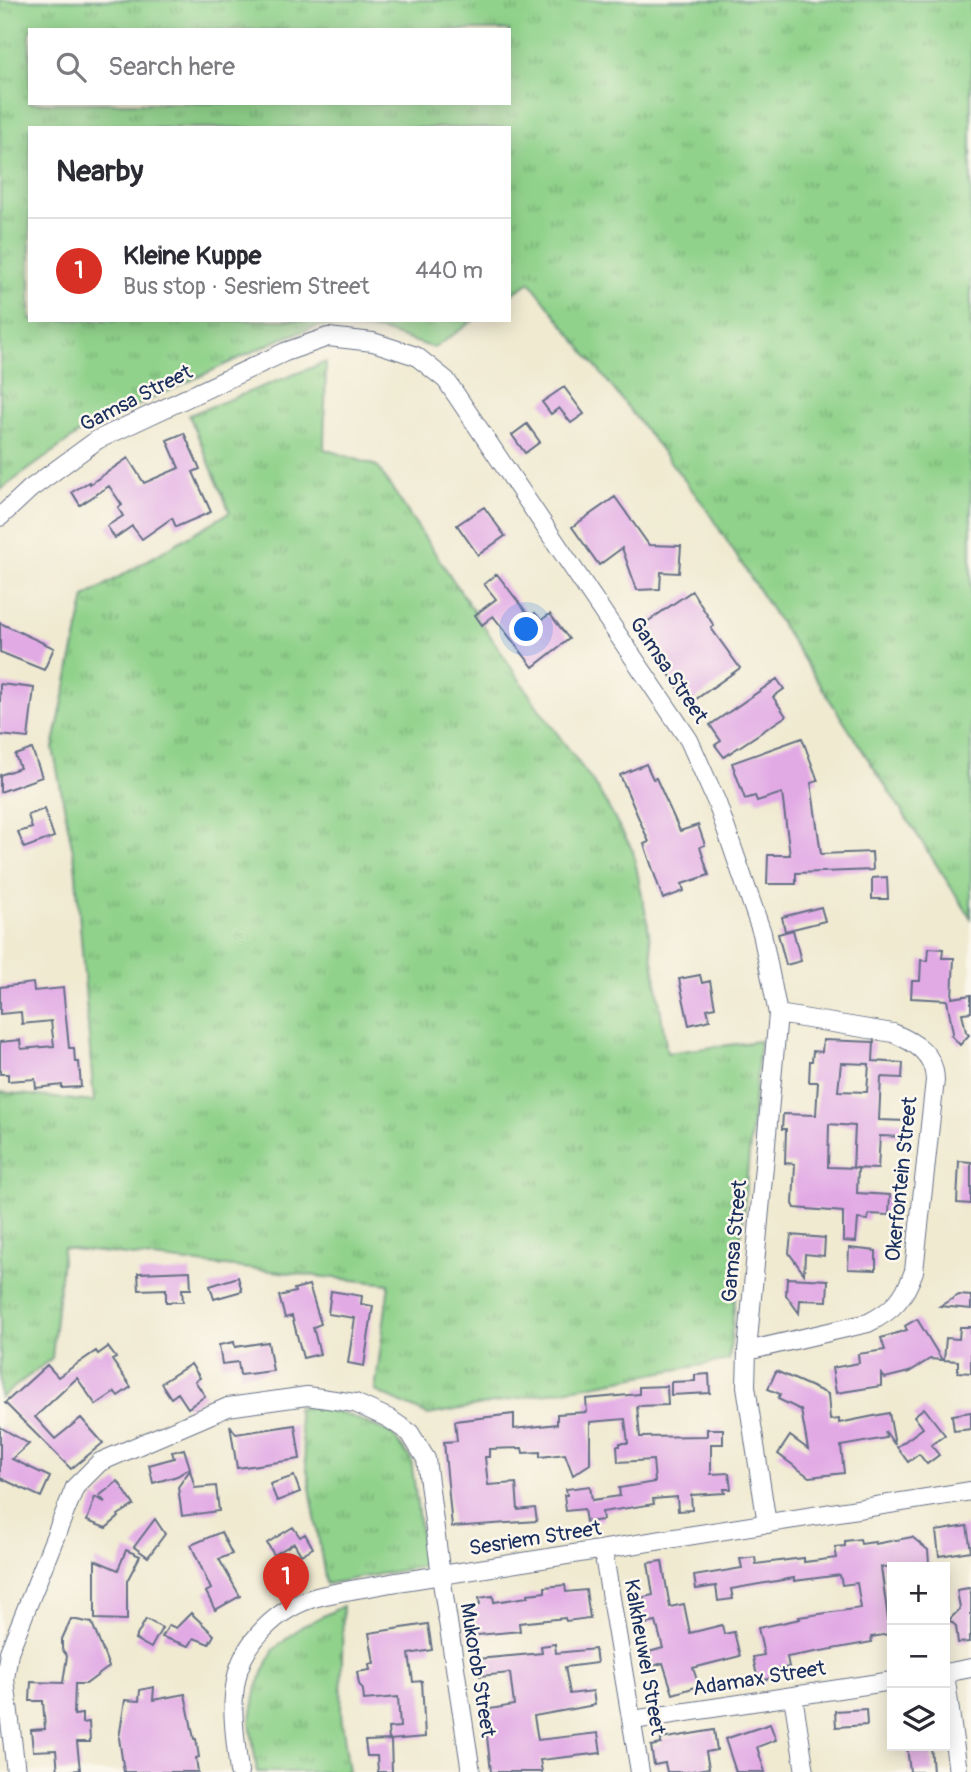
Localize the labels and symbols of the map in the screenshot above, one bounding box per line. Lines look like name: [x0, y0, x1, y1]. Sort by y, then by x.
street label: Gamsa Street: [75, 358, 197, 438]
your location: [509, 612, 543, 646]
street label: Gamsa Street: [623, 612, 714, 729]
street label: Okerfontein Street: [879, 1095, 924, 1263]
street label: Gamsa Street: [716, 1178, 753, 1303]
street label: Sesriem Street: [467, 1515, 604, 1562]
pin: 1: [263, 1553, 309, 1611]
street label: Kalkheuwel Street: [617, 1577, 672, 1738]
street label: Mukorob Street: [454, 1601, 502, 1740]
street label: Adamax Street: [691, 1655, 828, 1702]

